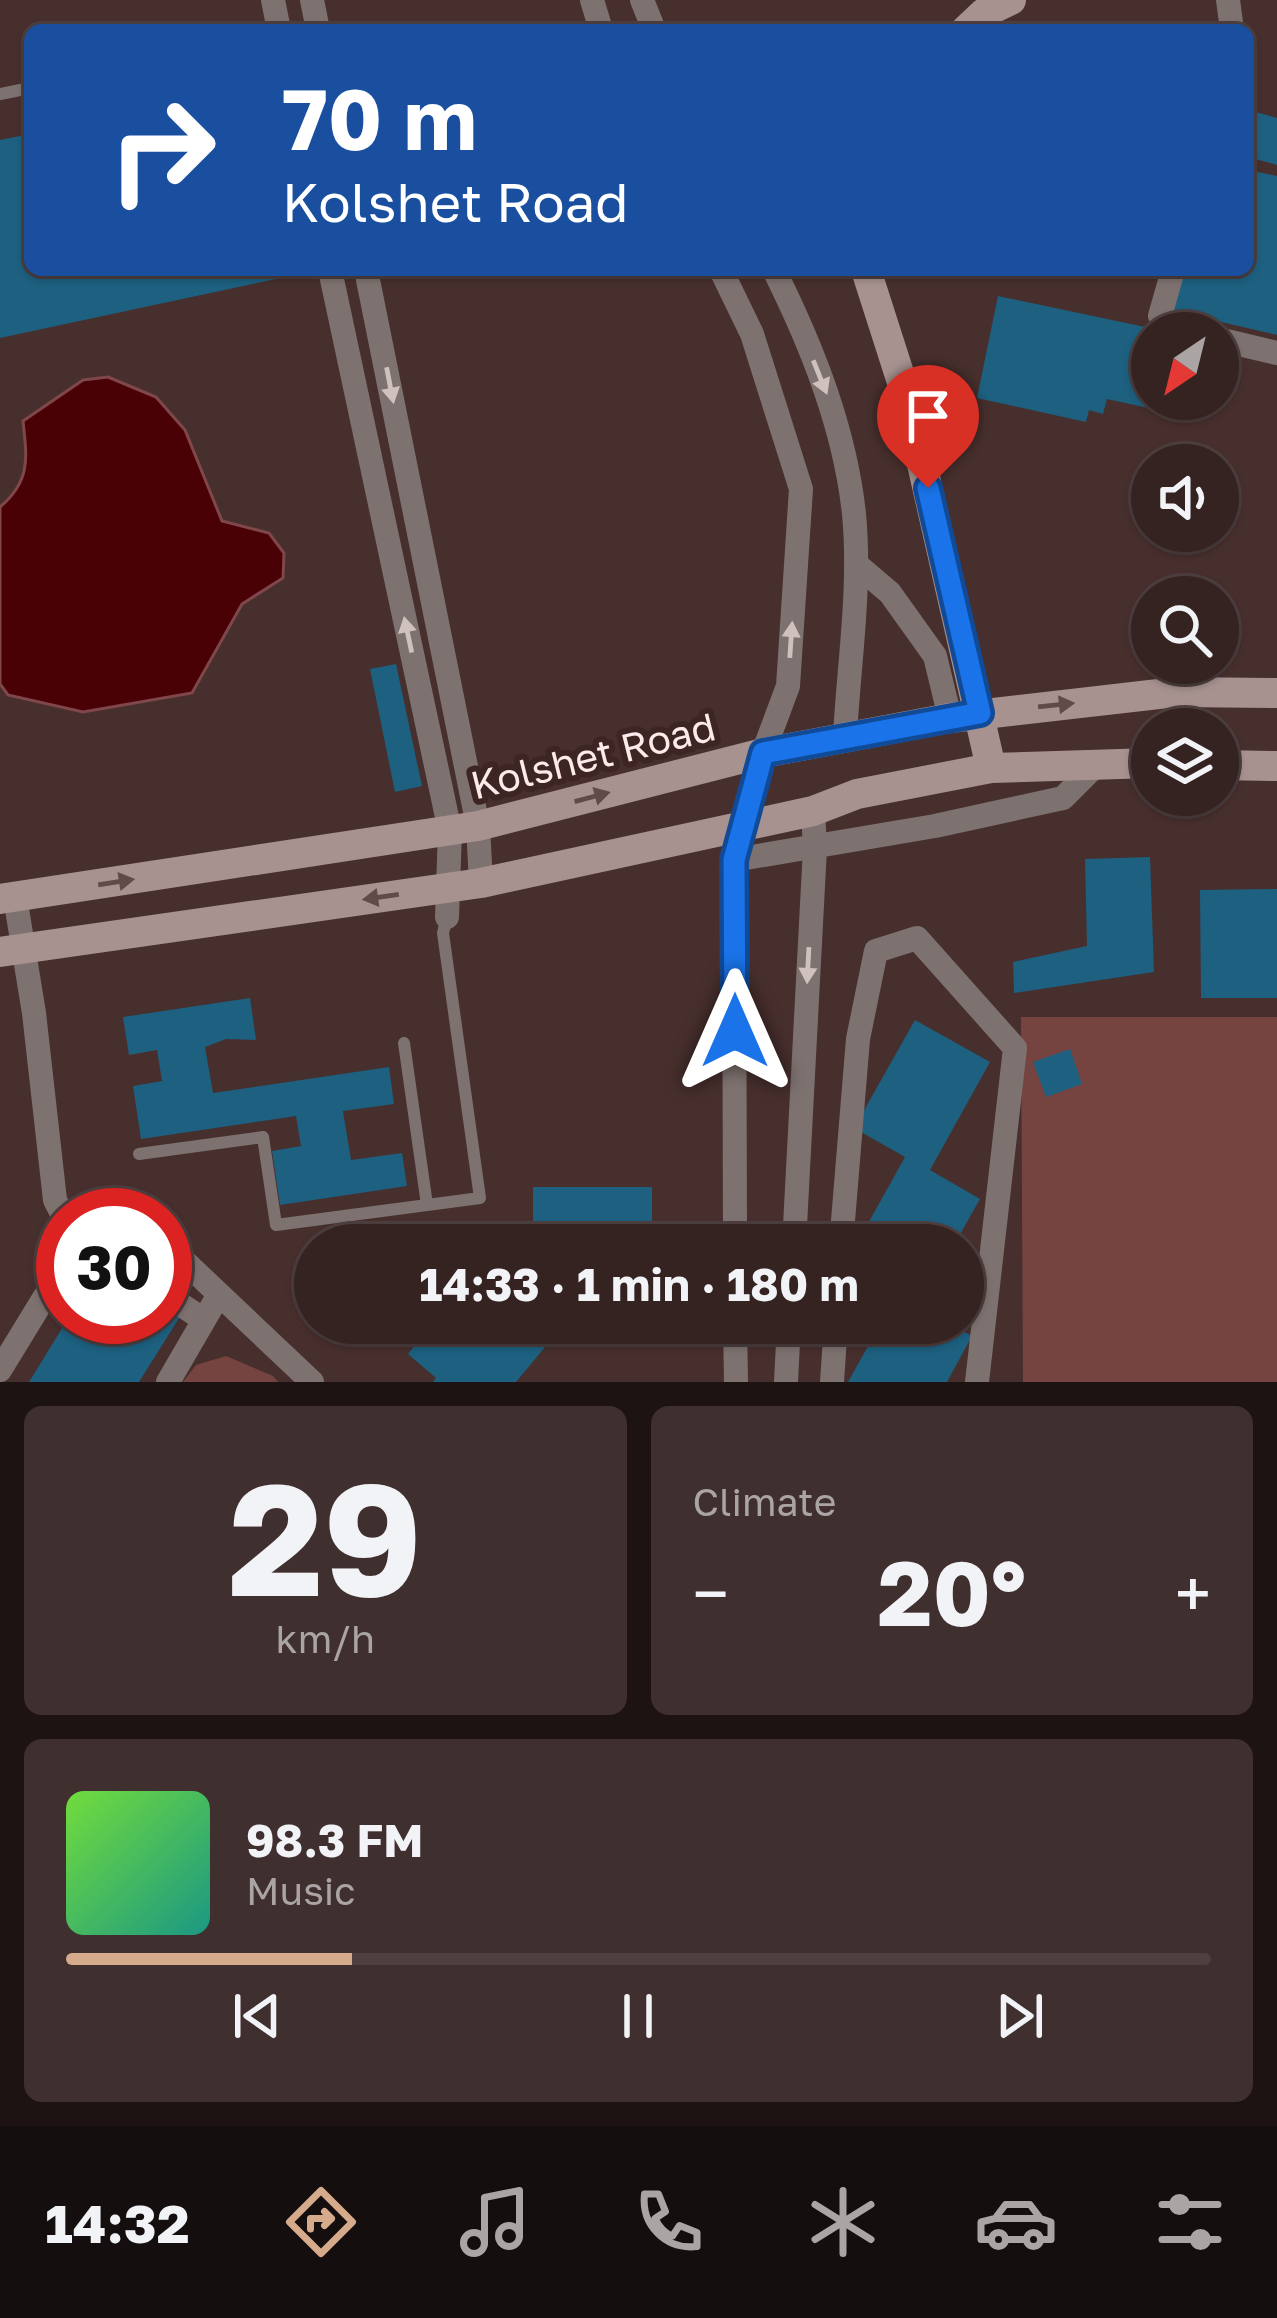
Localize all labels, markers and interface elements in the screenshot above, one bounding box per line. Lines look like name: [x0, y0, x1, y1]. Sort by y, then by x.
text: 70 m: [282, 68, 477, 168]
icon: right: [84, 72, 240, 228]
text: Kolshet Road: [282, 169, 628, 234]
north arrow: [1131, 312, 1239, 420]
map controls: [1131, 312, 1239, 816]
one-way arrow: [811, 360, 830, 396]
pin: [877, 365, 979, 488]
one-way arrow: [381, 366, 400, 404]
icon: arrive: [895, 383, 961, 449]
button: sound: [1131, 444, 1239, 552]
button: search: [1131, 576, 1239, 684]
one-way arrow: [398, 615, 417, 653]
one-way arrow: [781, 621, 800, 658]
one-way arrow: [1038, 695, 1075, 714]
street label: Kolshet Road: [466, 702, 720, 809]
button: layers: [1131, 708, 1239, 816]
one-way arrow: [573, 787, 610, 806]
one-way arrow: [97, 872, 135, 891]
one-way arrow: [362, 888, 399, 907]
one-way arrow: [799, 947, 818, 984]
position arrow: [672, 968, 798, 1094]
speed limit sign: 30: [36, 1188, 192, 1344]
text: 14:33 · 1 min · 180 m: [419, 1257, 859, 1311]
text: 29: [228, 1443, 422, 1630]
text: Climate: [693, 1478, 836, 1525]
text: 20°: [878, 1538, 1026, 1646]
text: −: [693, 1553, 729, 1633]
text: +: [1175, 1553, 1211, 1633]
text: km/h: [276, 1615, 375, 1662]
text: 98.3 FM: [246, 1813, 423, 1867]
text: Music: [246, 1867, 356, 1914]
icon: previous: [224, 1983, 290, 2049]
icon: pause: [605, 1983, 671, 2049]
icon: next: [987, 1983, 1053, 2049]
icon: directions: [279, 2180, 363, 2264]
icon: music: [453, 2180, 537, 2264]
icon: phone: [627, 2180, 711, 2264]
icon: climate: [801, 2180, 885, 2264]
icon: car: [974, 2180, 1058, 2264]
icon: filters: [1148, 2180, 1232, 2264]
text: 14:32: [45, 2190, 190, 2255]

